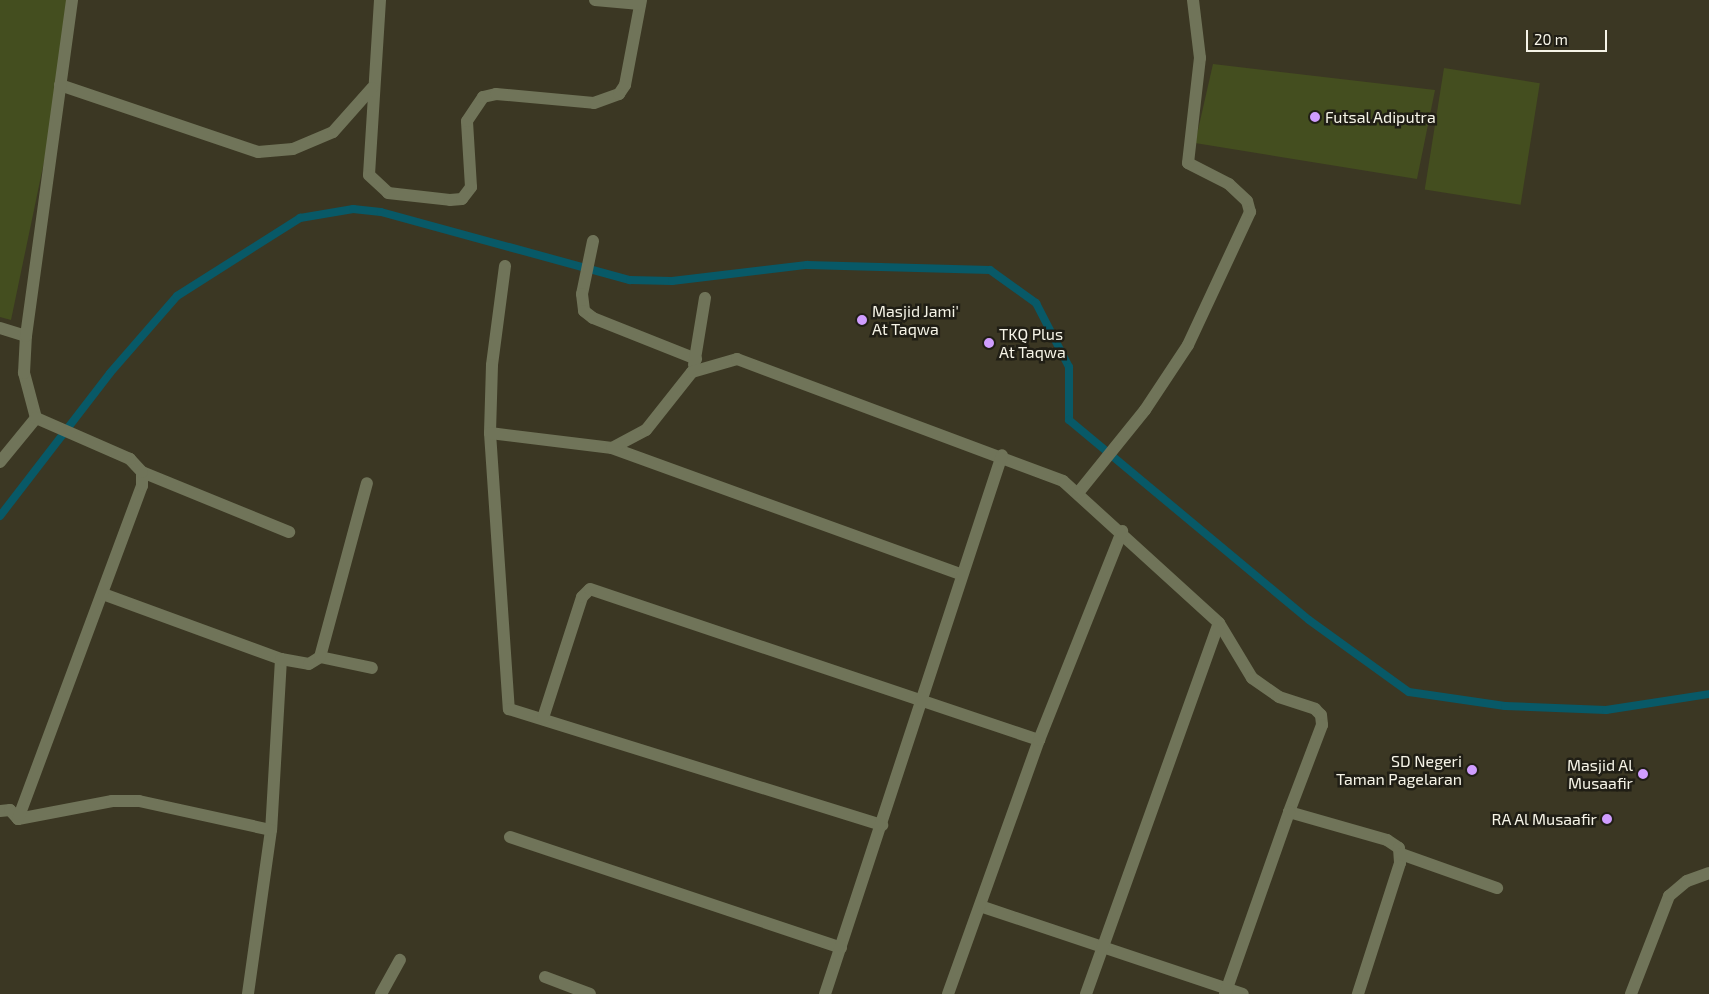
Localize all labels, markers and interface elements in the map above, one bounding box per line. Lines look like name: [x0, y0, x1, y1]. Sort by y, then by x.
scale bar: [1529, 20, 1610, 52]
text: 20 m: [1534, 30, 1568, 48]
place label: Futsal Adiputra: [1325, 107, 1437, 127]
marker: Futsal Adiputra: [1309, 111, 1321, 123]
place label: Masjid Jami' At Taqwa: [872, 301, 959, 339]
marker: Masjid Jami' At Taqwa: [856, 314, 868, 326]
place label: TKQ Plus At Taqwa: [999, 324, 1066, 362]
marker: TKQ Plus At Taqwa: [983, 337, 995, 349]
place label: SD Negeri Taman Pagelaran: [1336, 751, 1462, 789]
place label: Masjid Al Musaafir: [1567, 755, 1633, 793]
marker: SD Negeri Taman Pagelaran: [1466, 764, 1478, 776]
marker: Masjid Al Musaafir: [1637, 768, 1649, 780]
place label: RA Al Musaafir: [1490, 809, 1597, 829]
marker: RA Al Musaafir: [1601, 813, 1613, 825]

